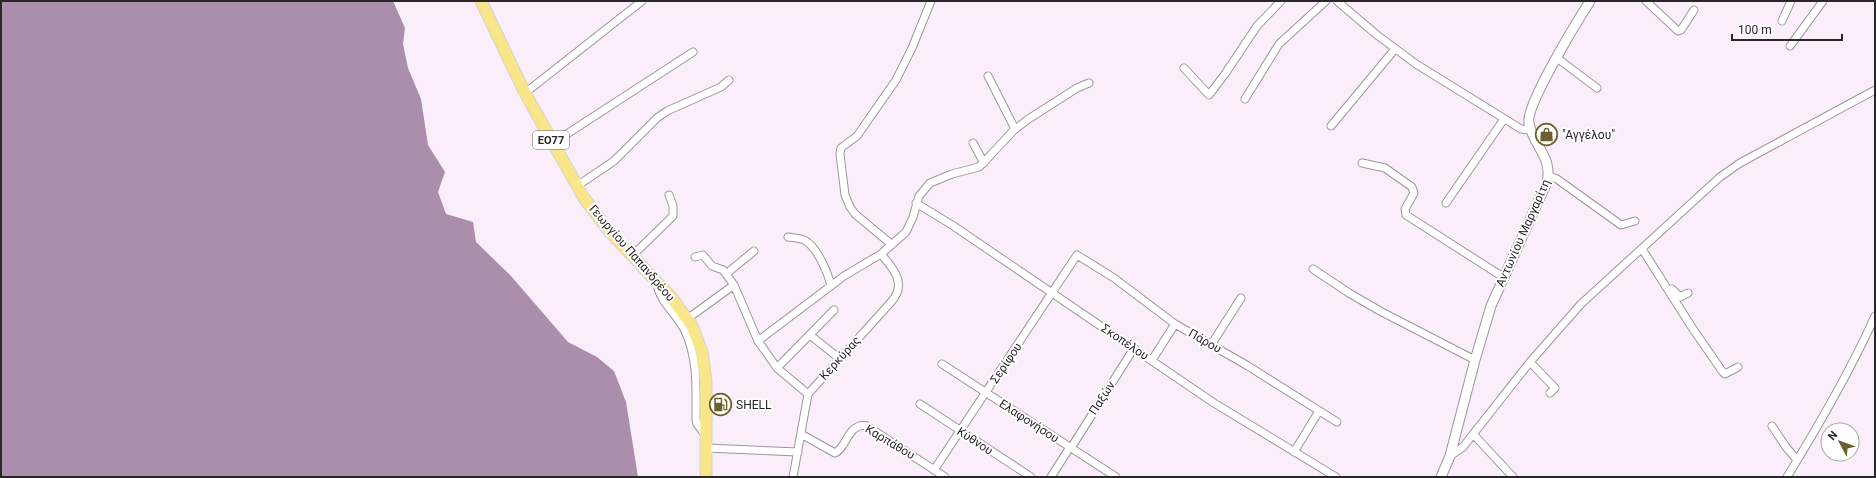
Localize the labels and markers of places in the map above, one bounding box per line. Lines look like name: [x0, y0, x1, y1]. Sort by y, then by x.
shop icon: "Αγγέλου": [1534, 122, 1560, 148]
place label: "Αγγέλου": [1562, 128, 1615, 142]
fuel station icon: SHELL: [708, 392, 734, 418]
place label: SHELL: [736, 398, 772, 412]

